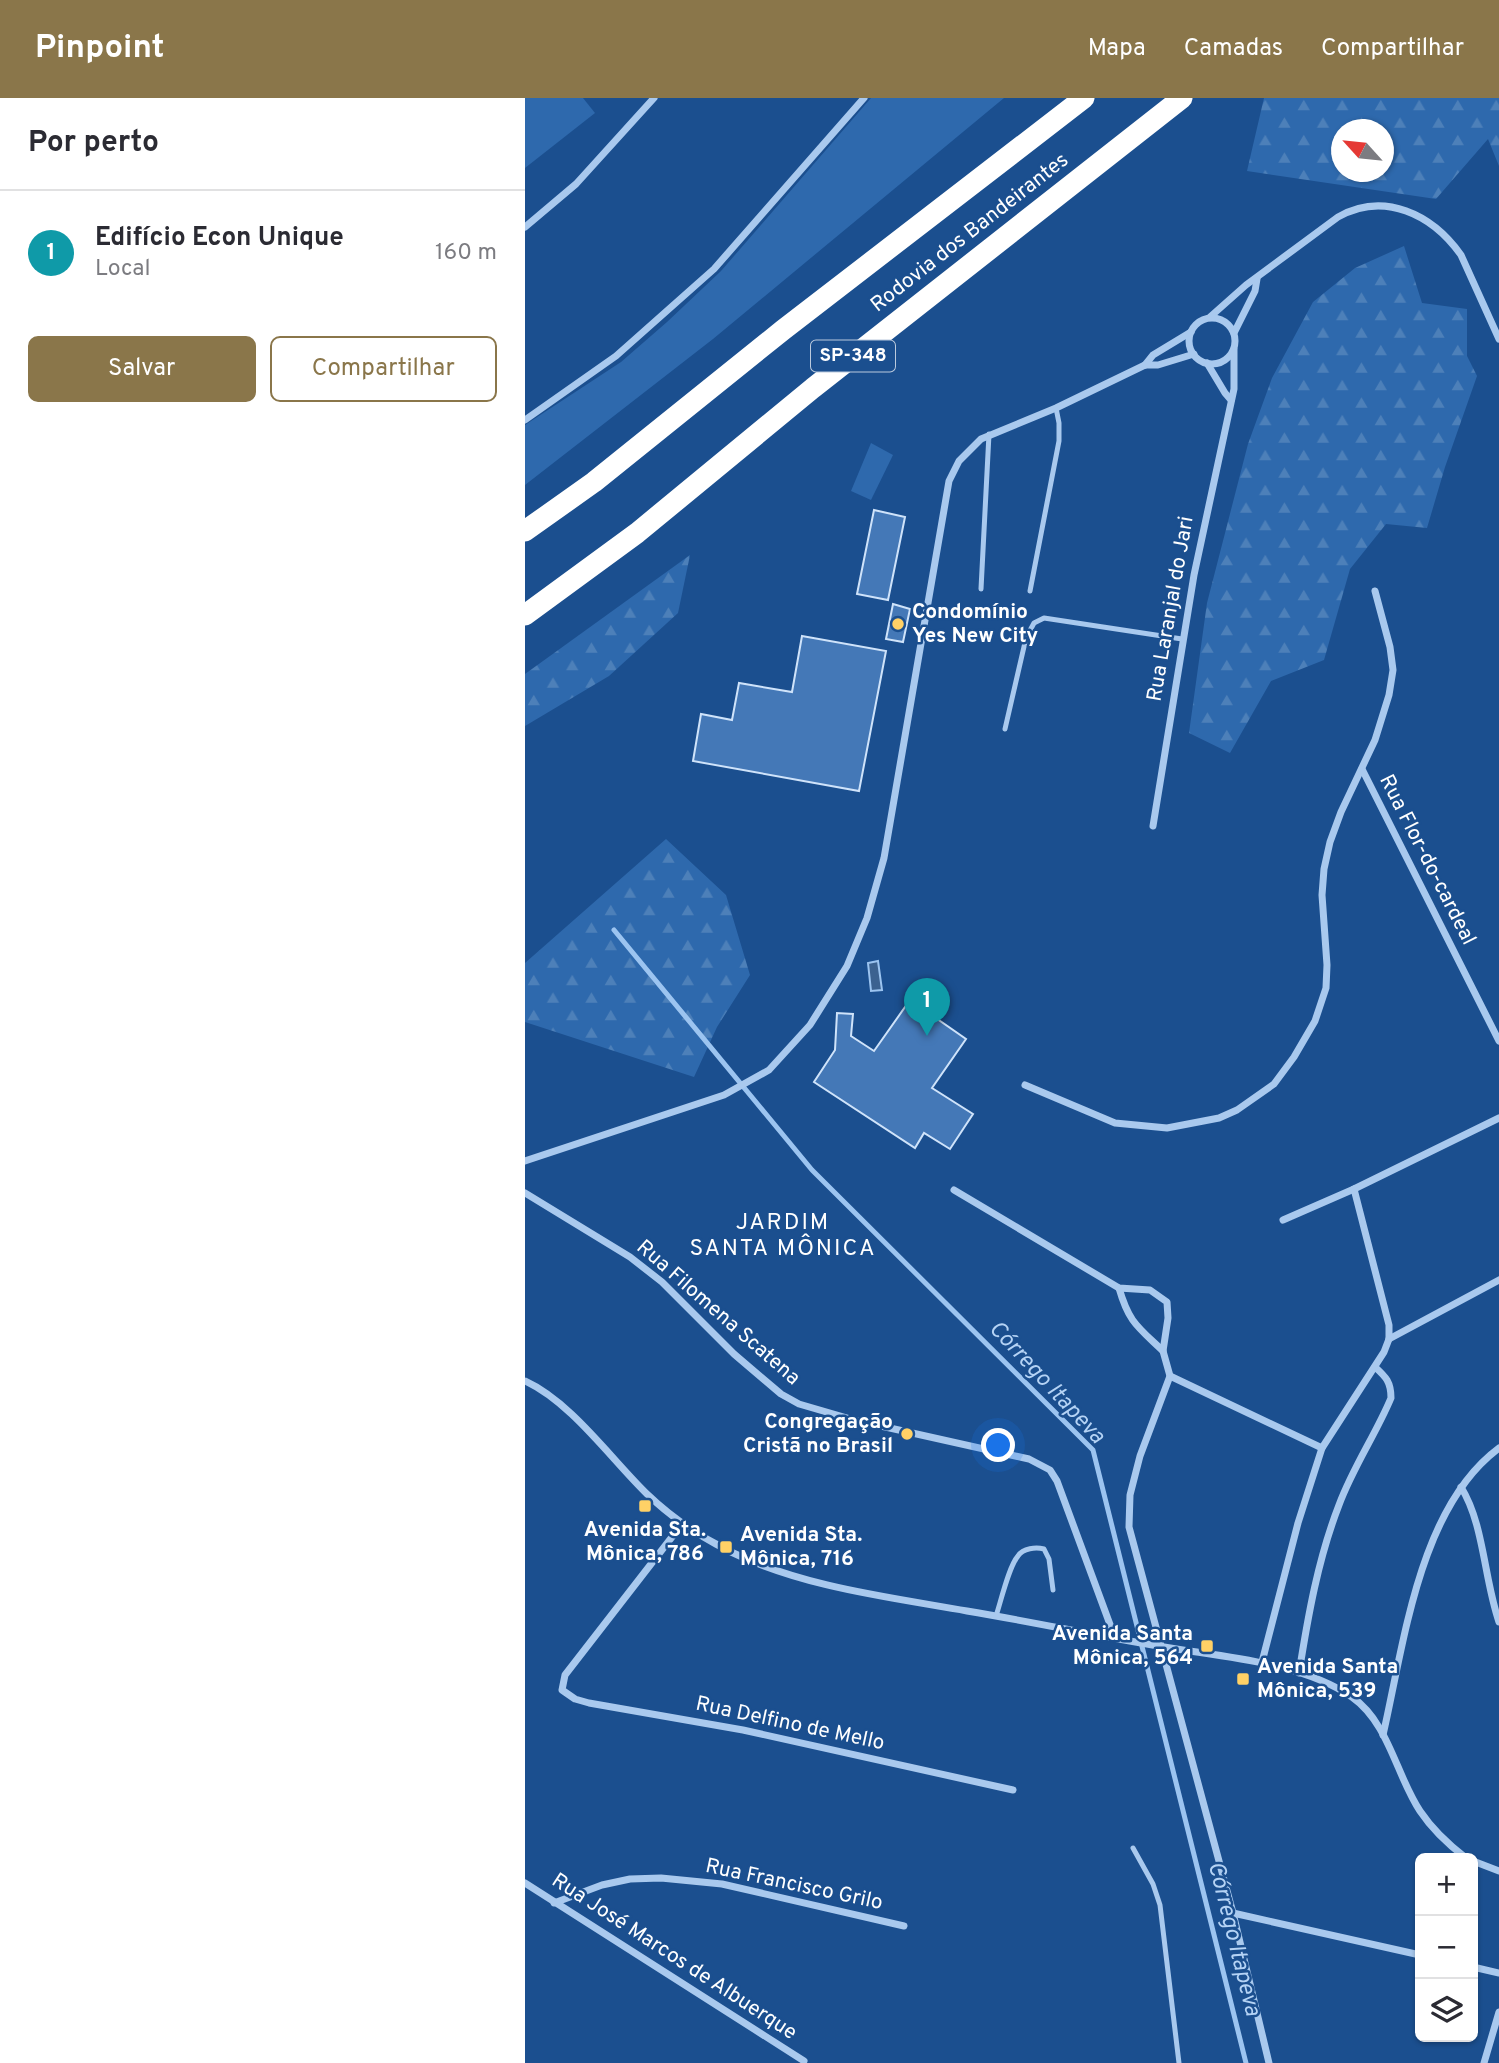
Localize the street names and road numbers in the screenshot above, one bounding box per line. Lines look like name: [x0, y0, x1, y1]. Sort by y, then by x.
street label: Rodovia dos Bandeirantes: [865, 147, 1075, 319]
road number: SP-348: [811, 340, 895, 372]
street label: Rua Laranjal do Jari: [1141, 514, 1201, 704]
street label: Rua Flor-do-cardeal: [1372, 770, 1482, 950]
street label: Rua Filomena Scatena: [630, 1234, 806, 1392]
street label: Rua Delfino de Mello: [693, 1691, 887, 1757]
street label: Rua Francisco Grilo: [703, 1853, 885, 1917]
street label: Rua José Marcos de Albuerque: [546, 1867, 802, 2047]

